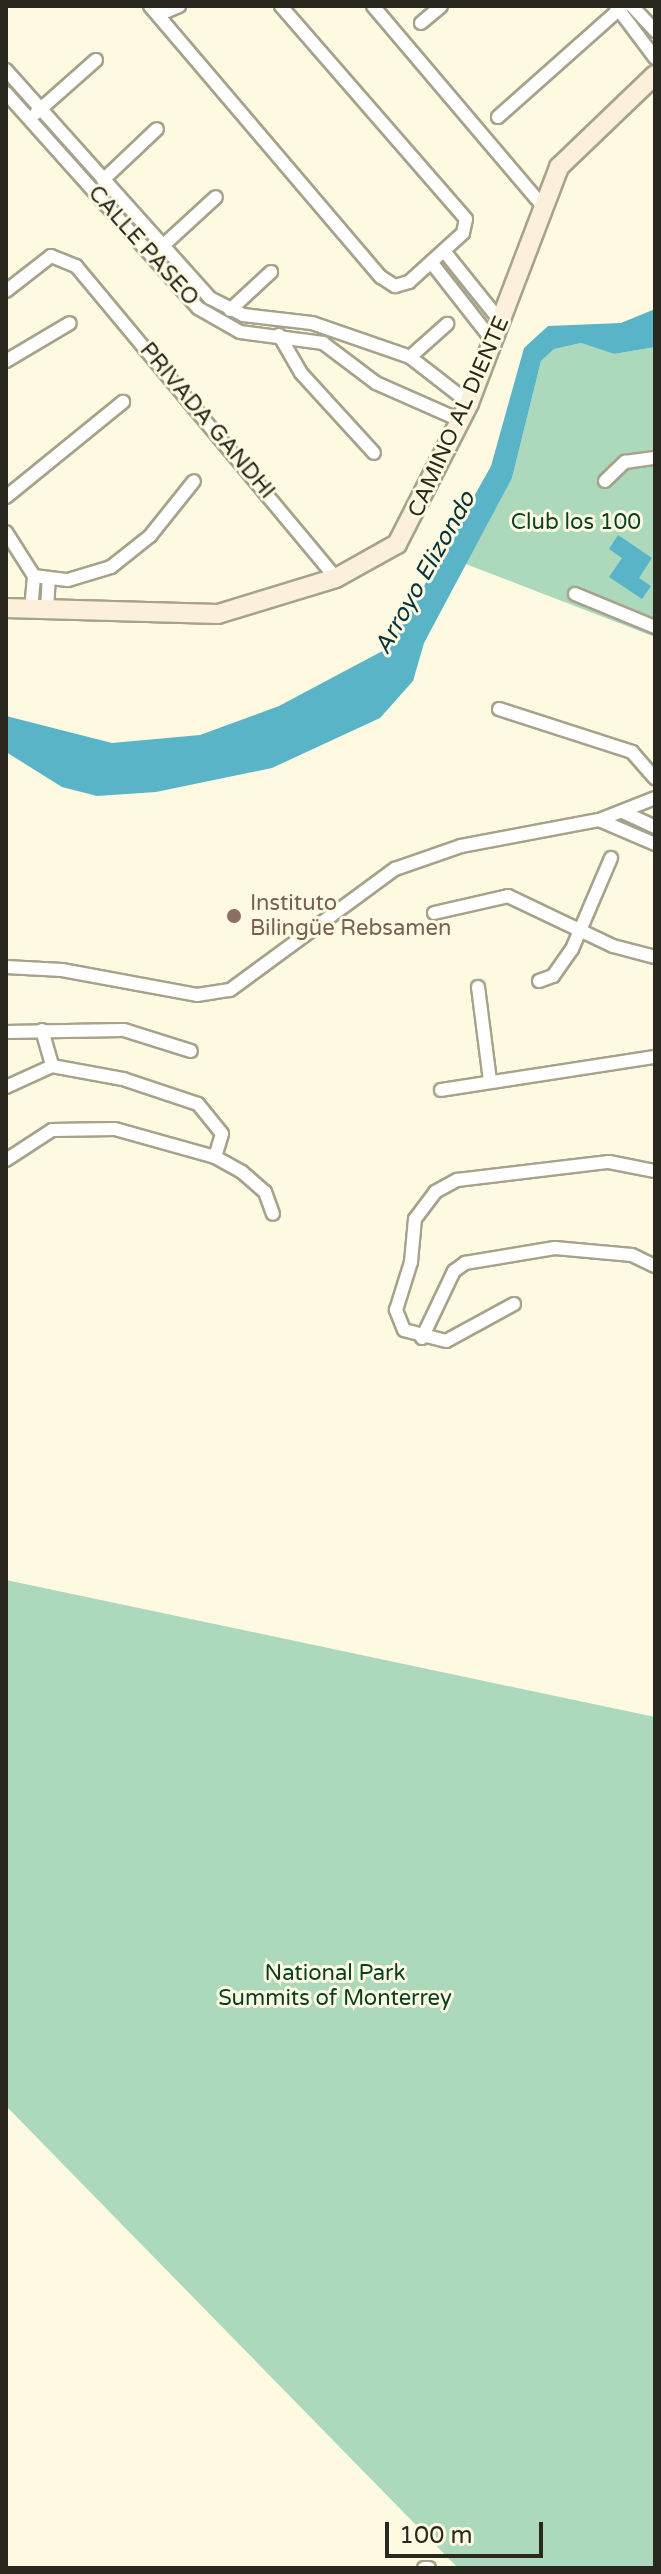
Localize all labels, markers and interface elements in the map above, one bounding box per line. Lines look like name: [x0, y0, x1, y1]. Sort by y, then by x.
street label: CALLE PASEO: [82, 181, 204, 311]
street label: CAMINO AL DIENTE: [403, 312, 515, 522]
street label: PRIVADA GANDHI: [134, 337, 280, 505]
water label: Arroyo Elizondo: [368, 486, 482, 660]
park label: Club los 100: [511, 510, 641, 536]
place label: Instituto Bilingüe Rebsamen: [250, 890, 451, 942]
marker: Instituto Bilingüe Rebsamen: [225, 907, 243, 925]
park label: National Park Summits of Monterrey: [218, 1960, 452, 2012]
scale bar: [389, 2506, 547, 2556]
text: 100 m: [399, 2521, 473, 2550]

